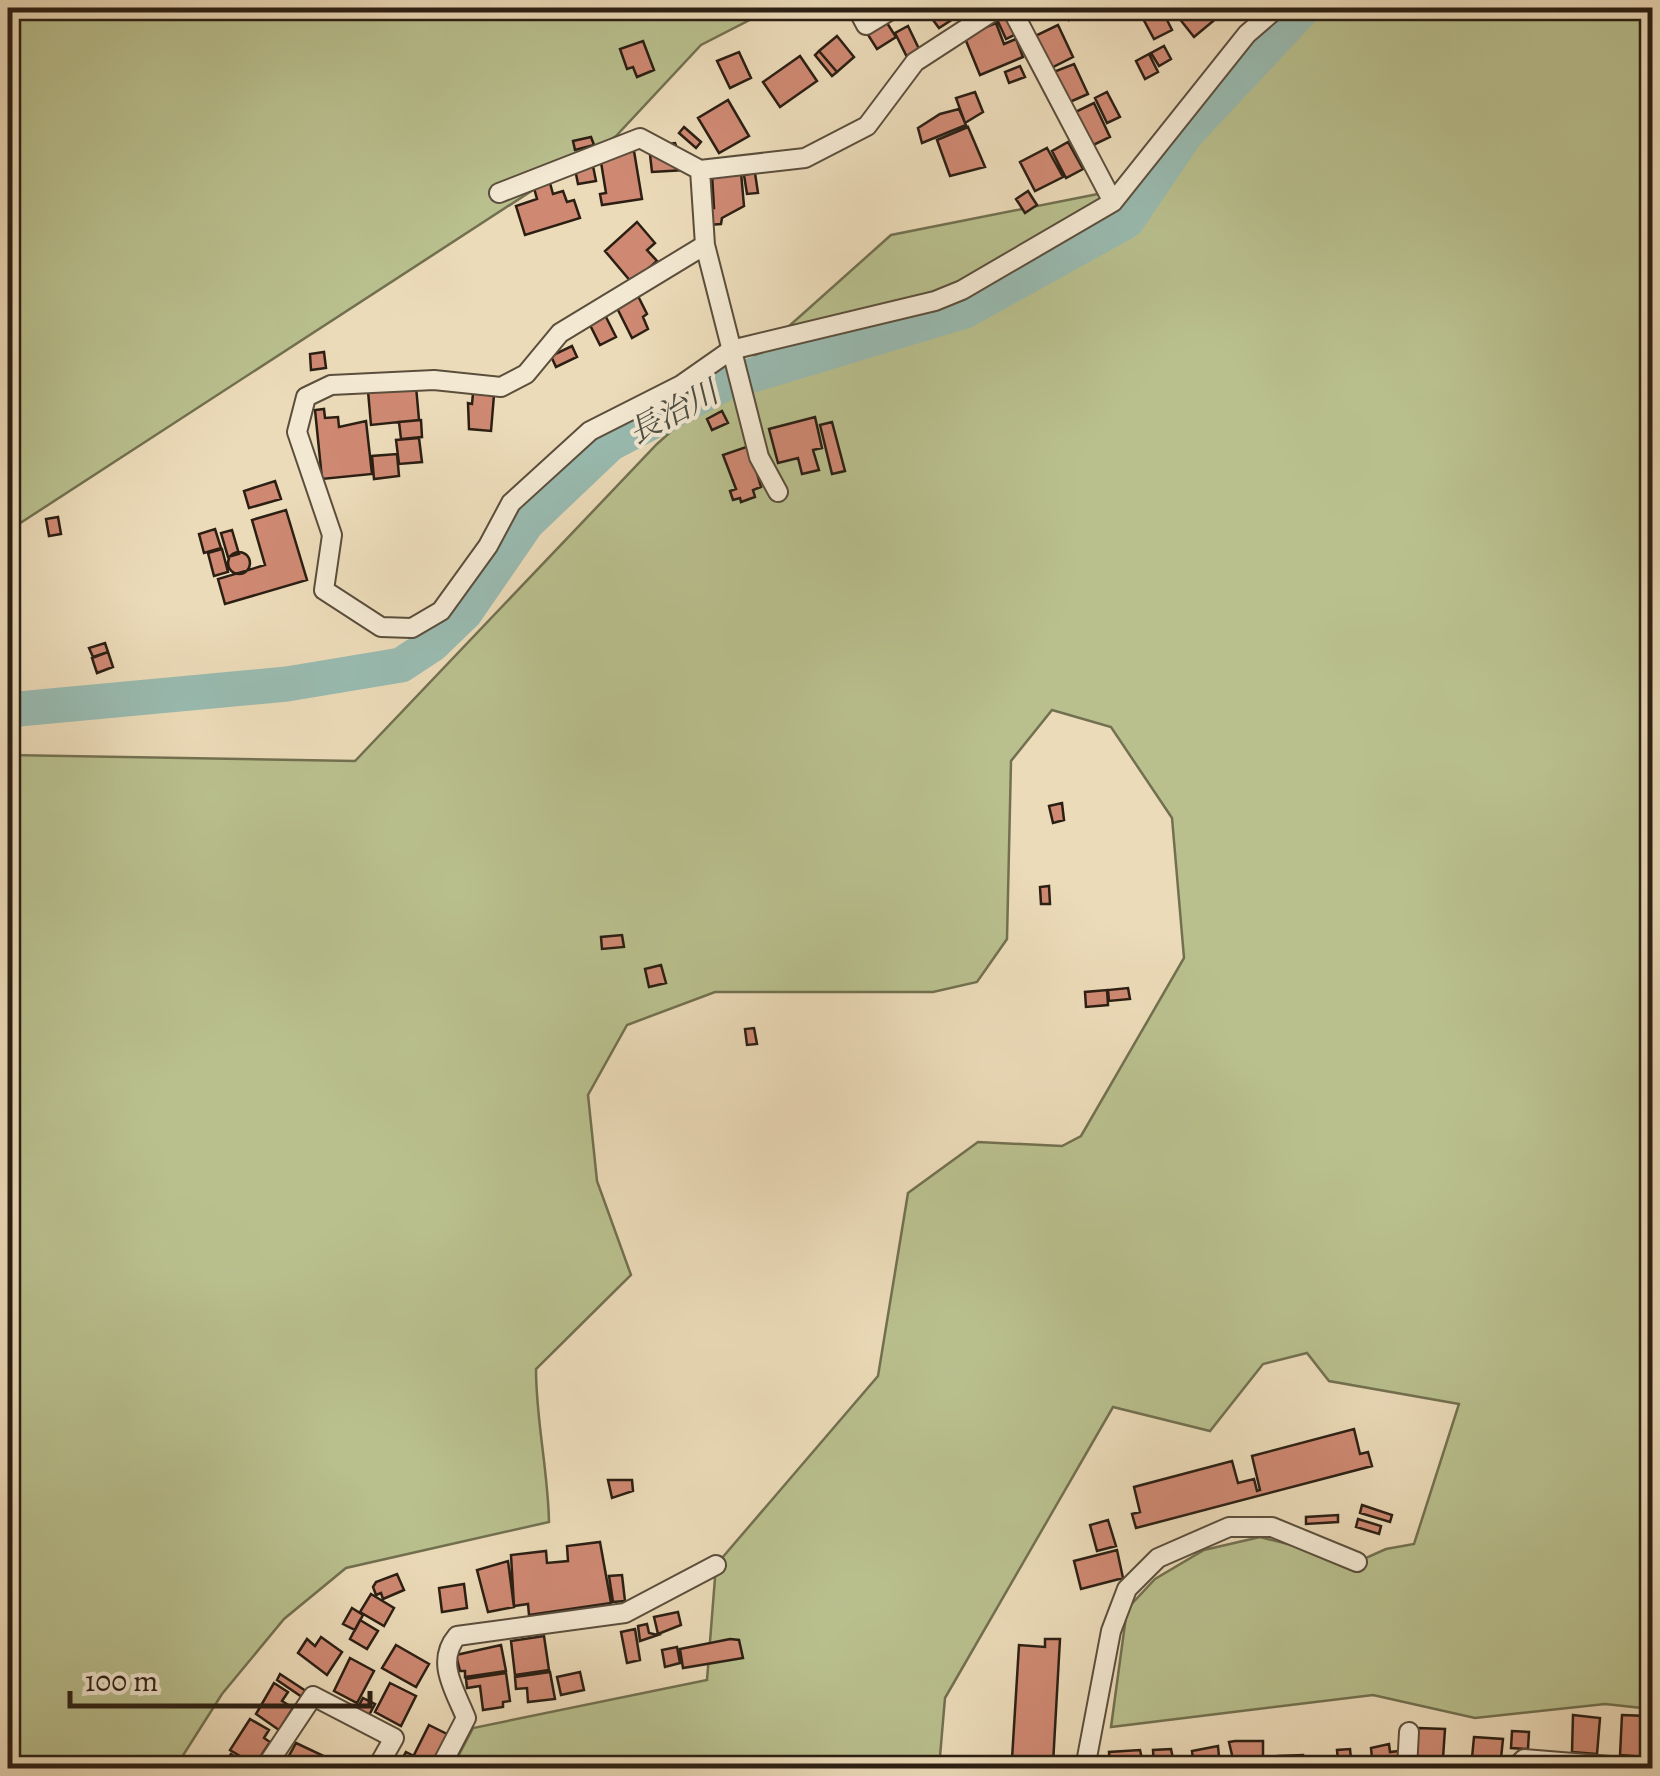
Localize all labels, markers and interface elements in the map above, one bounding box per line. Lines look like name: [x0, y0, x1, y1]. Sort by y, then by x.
water label: 長治川: [620, 369, 728, 454]
scale bar: [70, 1646, 370, 1708]
text: 100 m: [85, 1661, 158, 1701]

